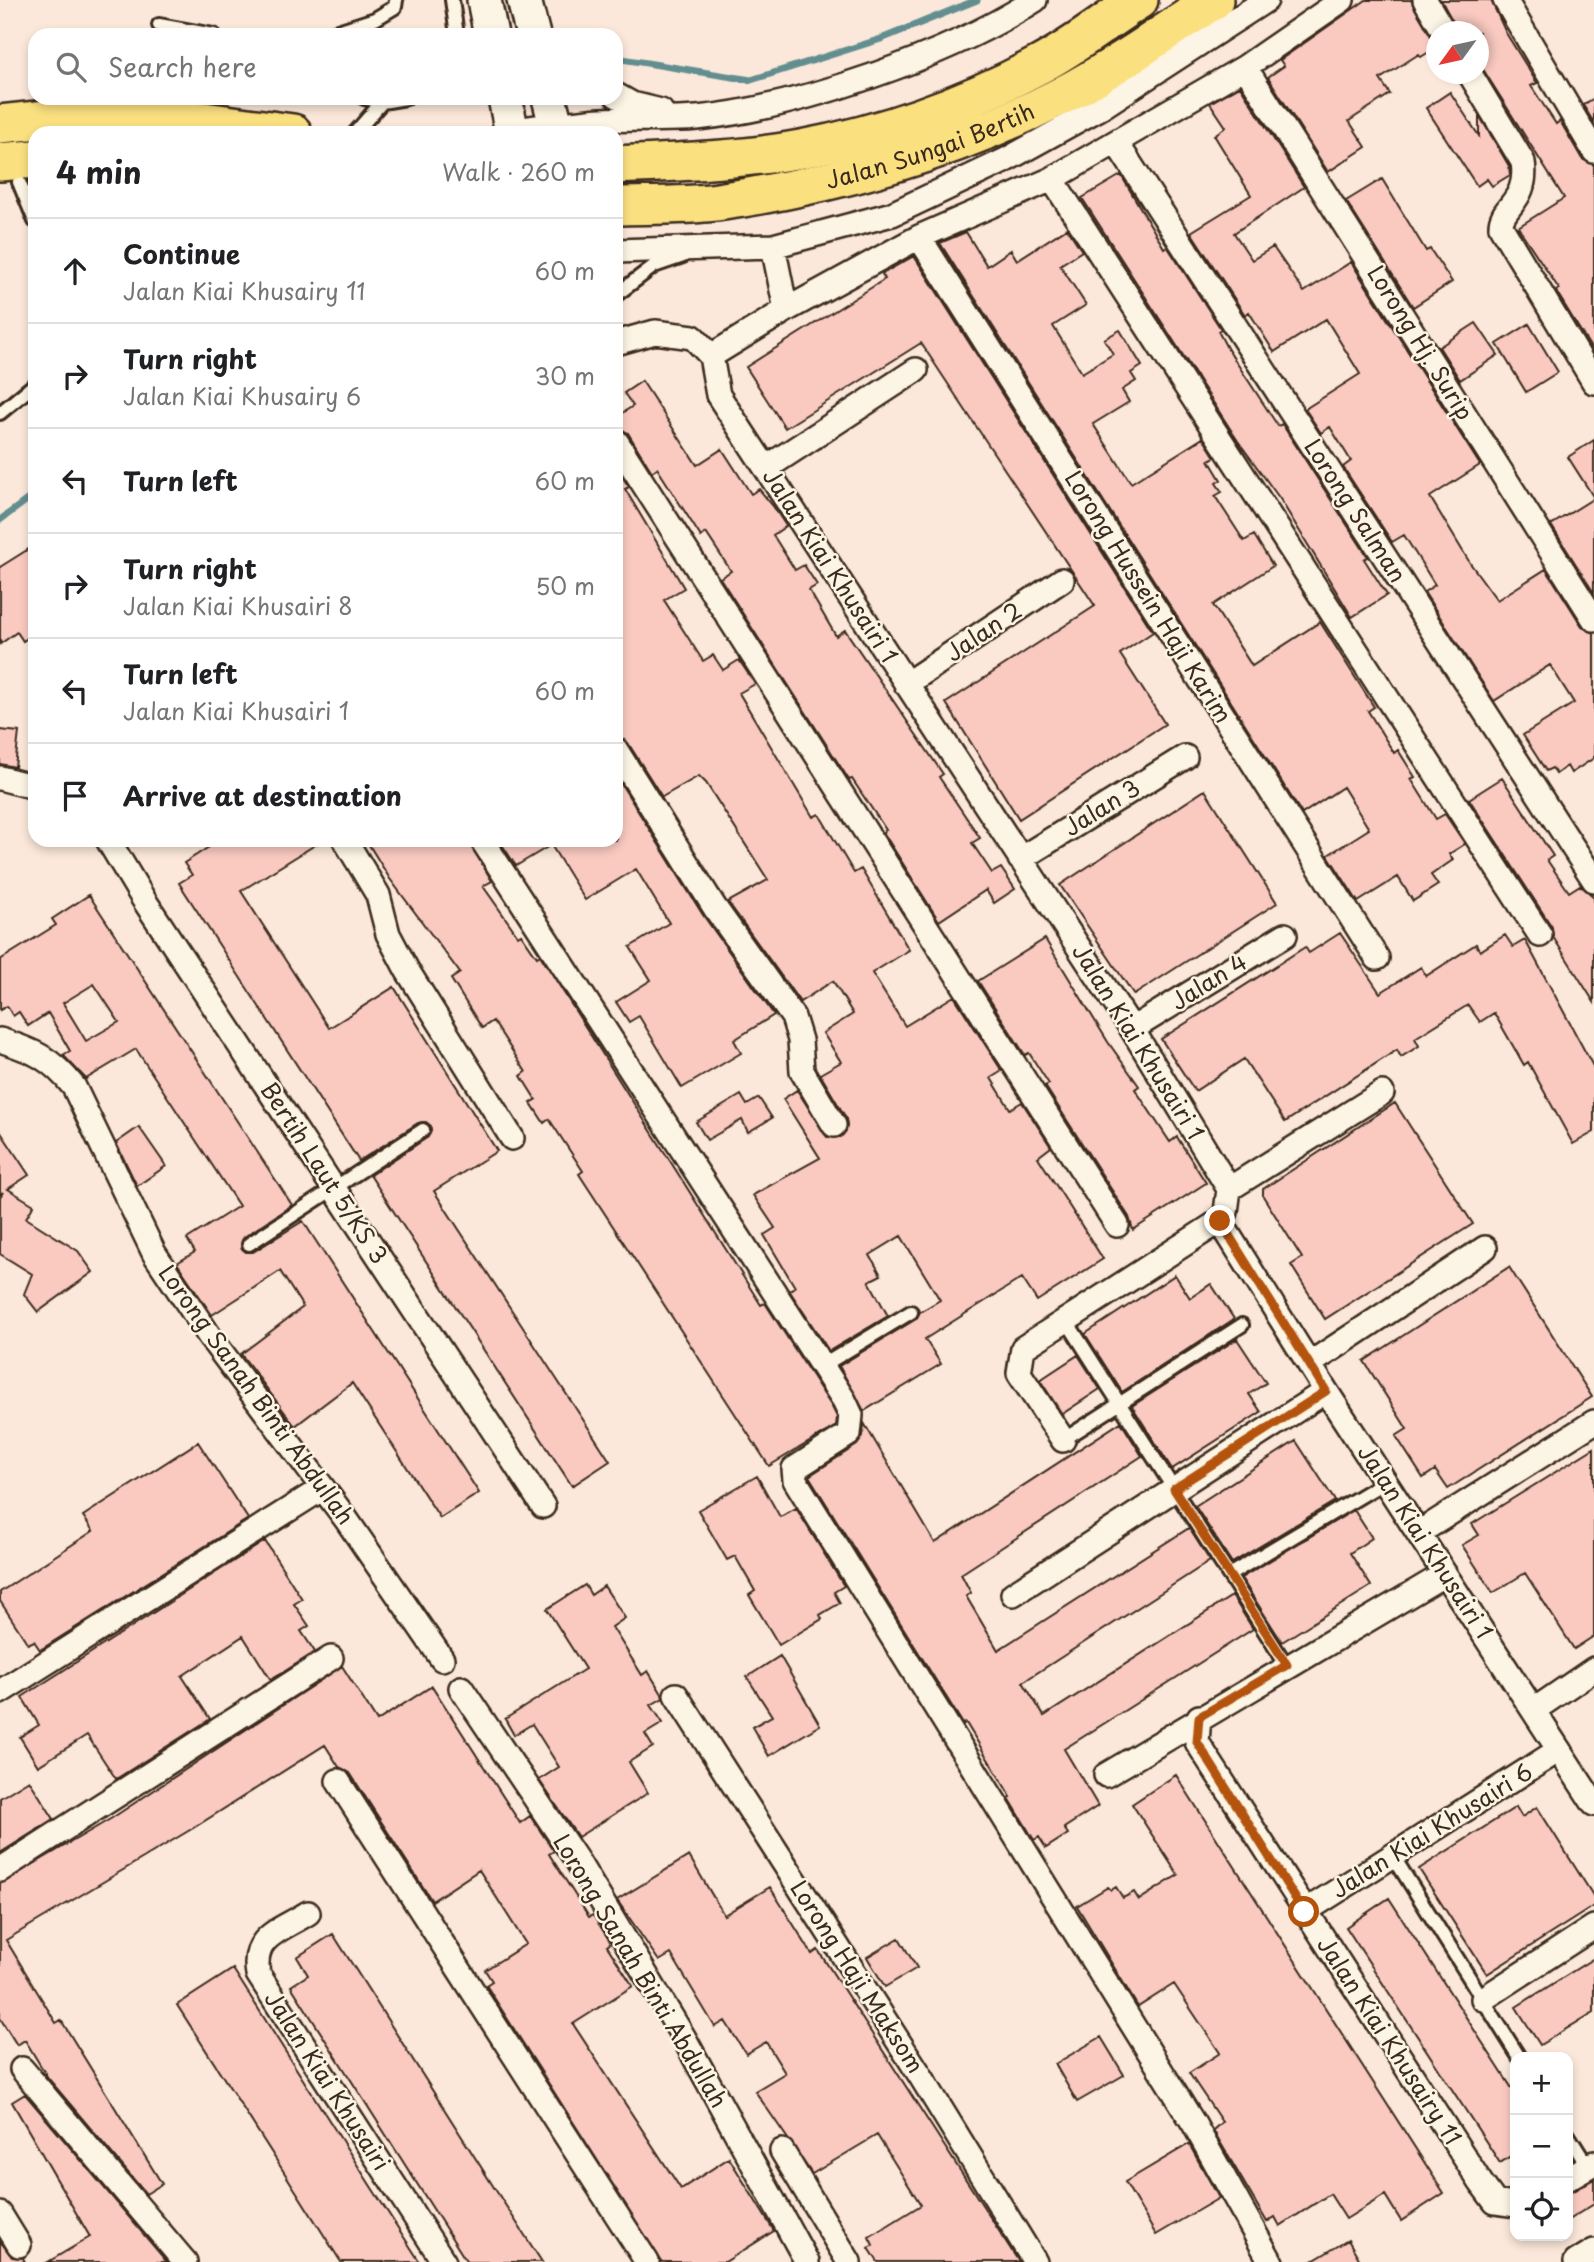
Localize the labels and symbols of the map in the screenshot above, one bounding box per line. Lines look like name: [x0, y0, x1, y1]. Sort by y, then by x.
north arrow: [1426, 21, 1489, 84]
street label: Jalan Sungai Bertih: [822, 93, 1040, 197]
street label: Lorong Hj. Surip: [1360, 258, 1483, 427]
street label: Lorong Salman: [1297, 431, 1416, 589]
street label: Jalan Kiai Khusairi 1: [755, 461, 907, 669]
street label: Lorong Hussein Haji Karim: [1057, 463, 1241, 729]
street label: Jalan 2: [938, 592, 1028, 669]
street label: Jalan 3: [1056, 770, 1146, 844]
street label: Jalan Kiai Khusairi 1: [1065, 936, 1214, 1146]
street label: Jalan 4: [1163, 944, 1253, 1018]
street label: Bertih Laut 5/KS 3: [253, 1074, 397, 1270]
route end: [1204, 1205, 1235, 1236]
street label: Lorong Sanah Binti Abdullah: [151, 1257, 364, 1531]
street label: Jalan Kiai Khusairi 1: [1350, 1437, 1502, 1645]
street label: Jalan Kiai Khusairi 6: [1324, 1754, 1539, 1906]
street label: Lorong Sanah Binti Abdullah: [545, 1827, 737, 2114]
street label: Lorong Haji Maksom: [783, 1873, 934, 2080]
route start: [1288, 1896, 1319, 1927]
street label: Jalan Kiai Khusairy 11: [1310, 1929, 1471, 2151]
street label: Jalan Kiai Khusairi: [257, 1983, 400, 2177]

